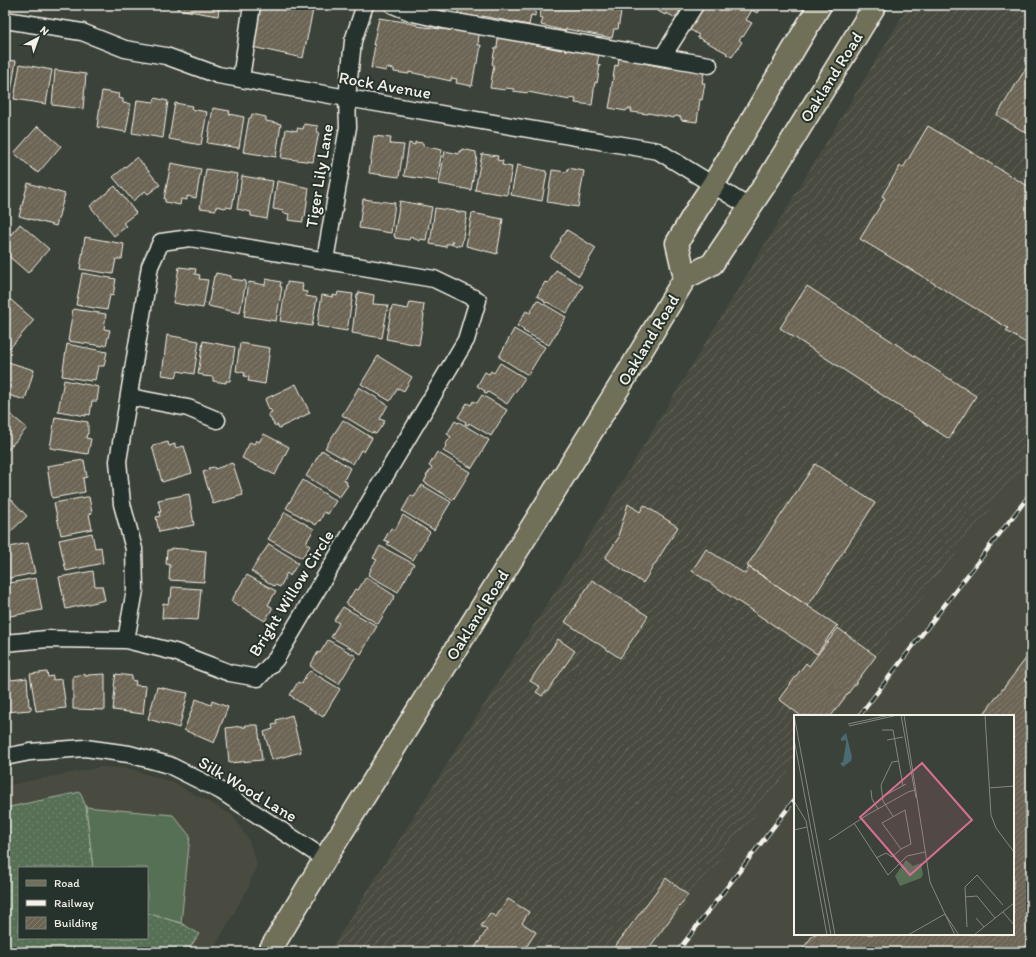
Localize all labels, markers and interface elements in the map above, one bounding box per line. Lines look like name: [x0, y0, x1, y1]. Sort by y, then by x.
north arrow: [18, 18, 58, 58]
text: N: [37, 23, 51, 38]
street label: Oakland Road: [795, 28, 867, 126]
street label: Rock Avenue: [337, 67, 433, 103]
street label: Tiger Lily Lane: [301, 123, 337, 229]
street label: Oakland Road: [613, 291, 683, 389]
street label: Bright Willow Circle: [244, 526, 338, 660]
street label: Oakland Road: [441, 566, 513, 664]
inset map: [794, 715, 1014, 935]
street label: Silk Wood Lane: [195, 752, 301, 826]
legend: [18, 867, 148, 939]
text: Road: [54, 876, 80, 890]
text: Railway: [54, 896, 94, 910]
text: Building: [54, 916, 98, 930]

